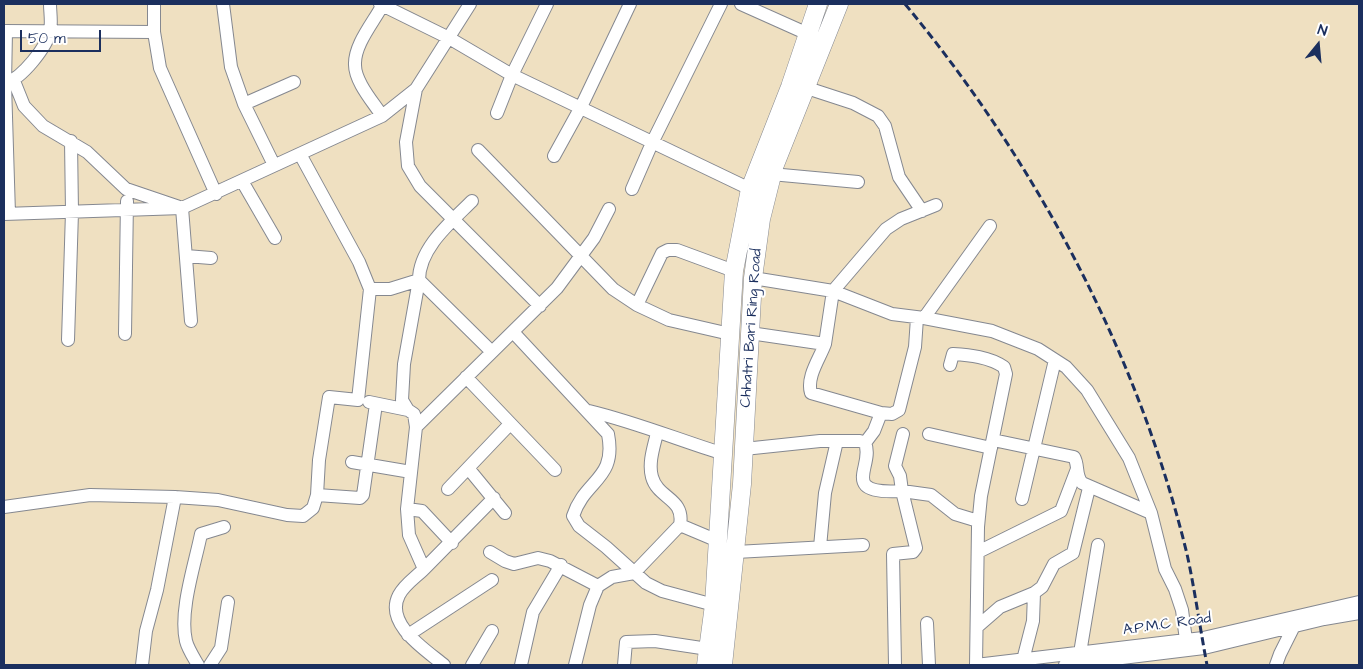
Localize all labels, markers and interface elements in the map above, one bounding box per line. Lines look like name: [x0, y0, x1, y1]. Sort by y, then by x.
scale bar: [22, 20, 104, 52]
north arrow: [1293, 20, 1343, 70]
text: N: [1315, 20, 1330, 42]
text: 50 m: [28, 28, 66, 49]
street label: Chhatri Bari Ring Road: [737, 248, 767, 408]
street label: A.P.M.C Road: [1122, 610, 1212, 640]

